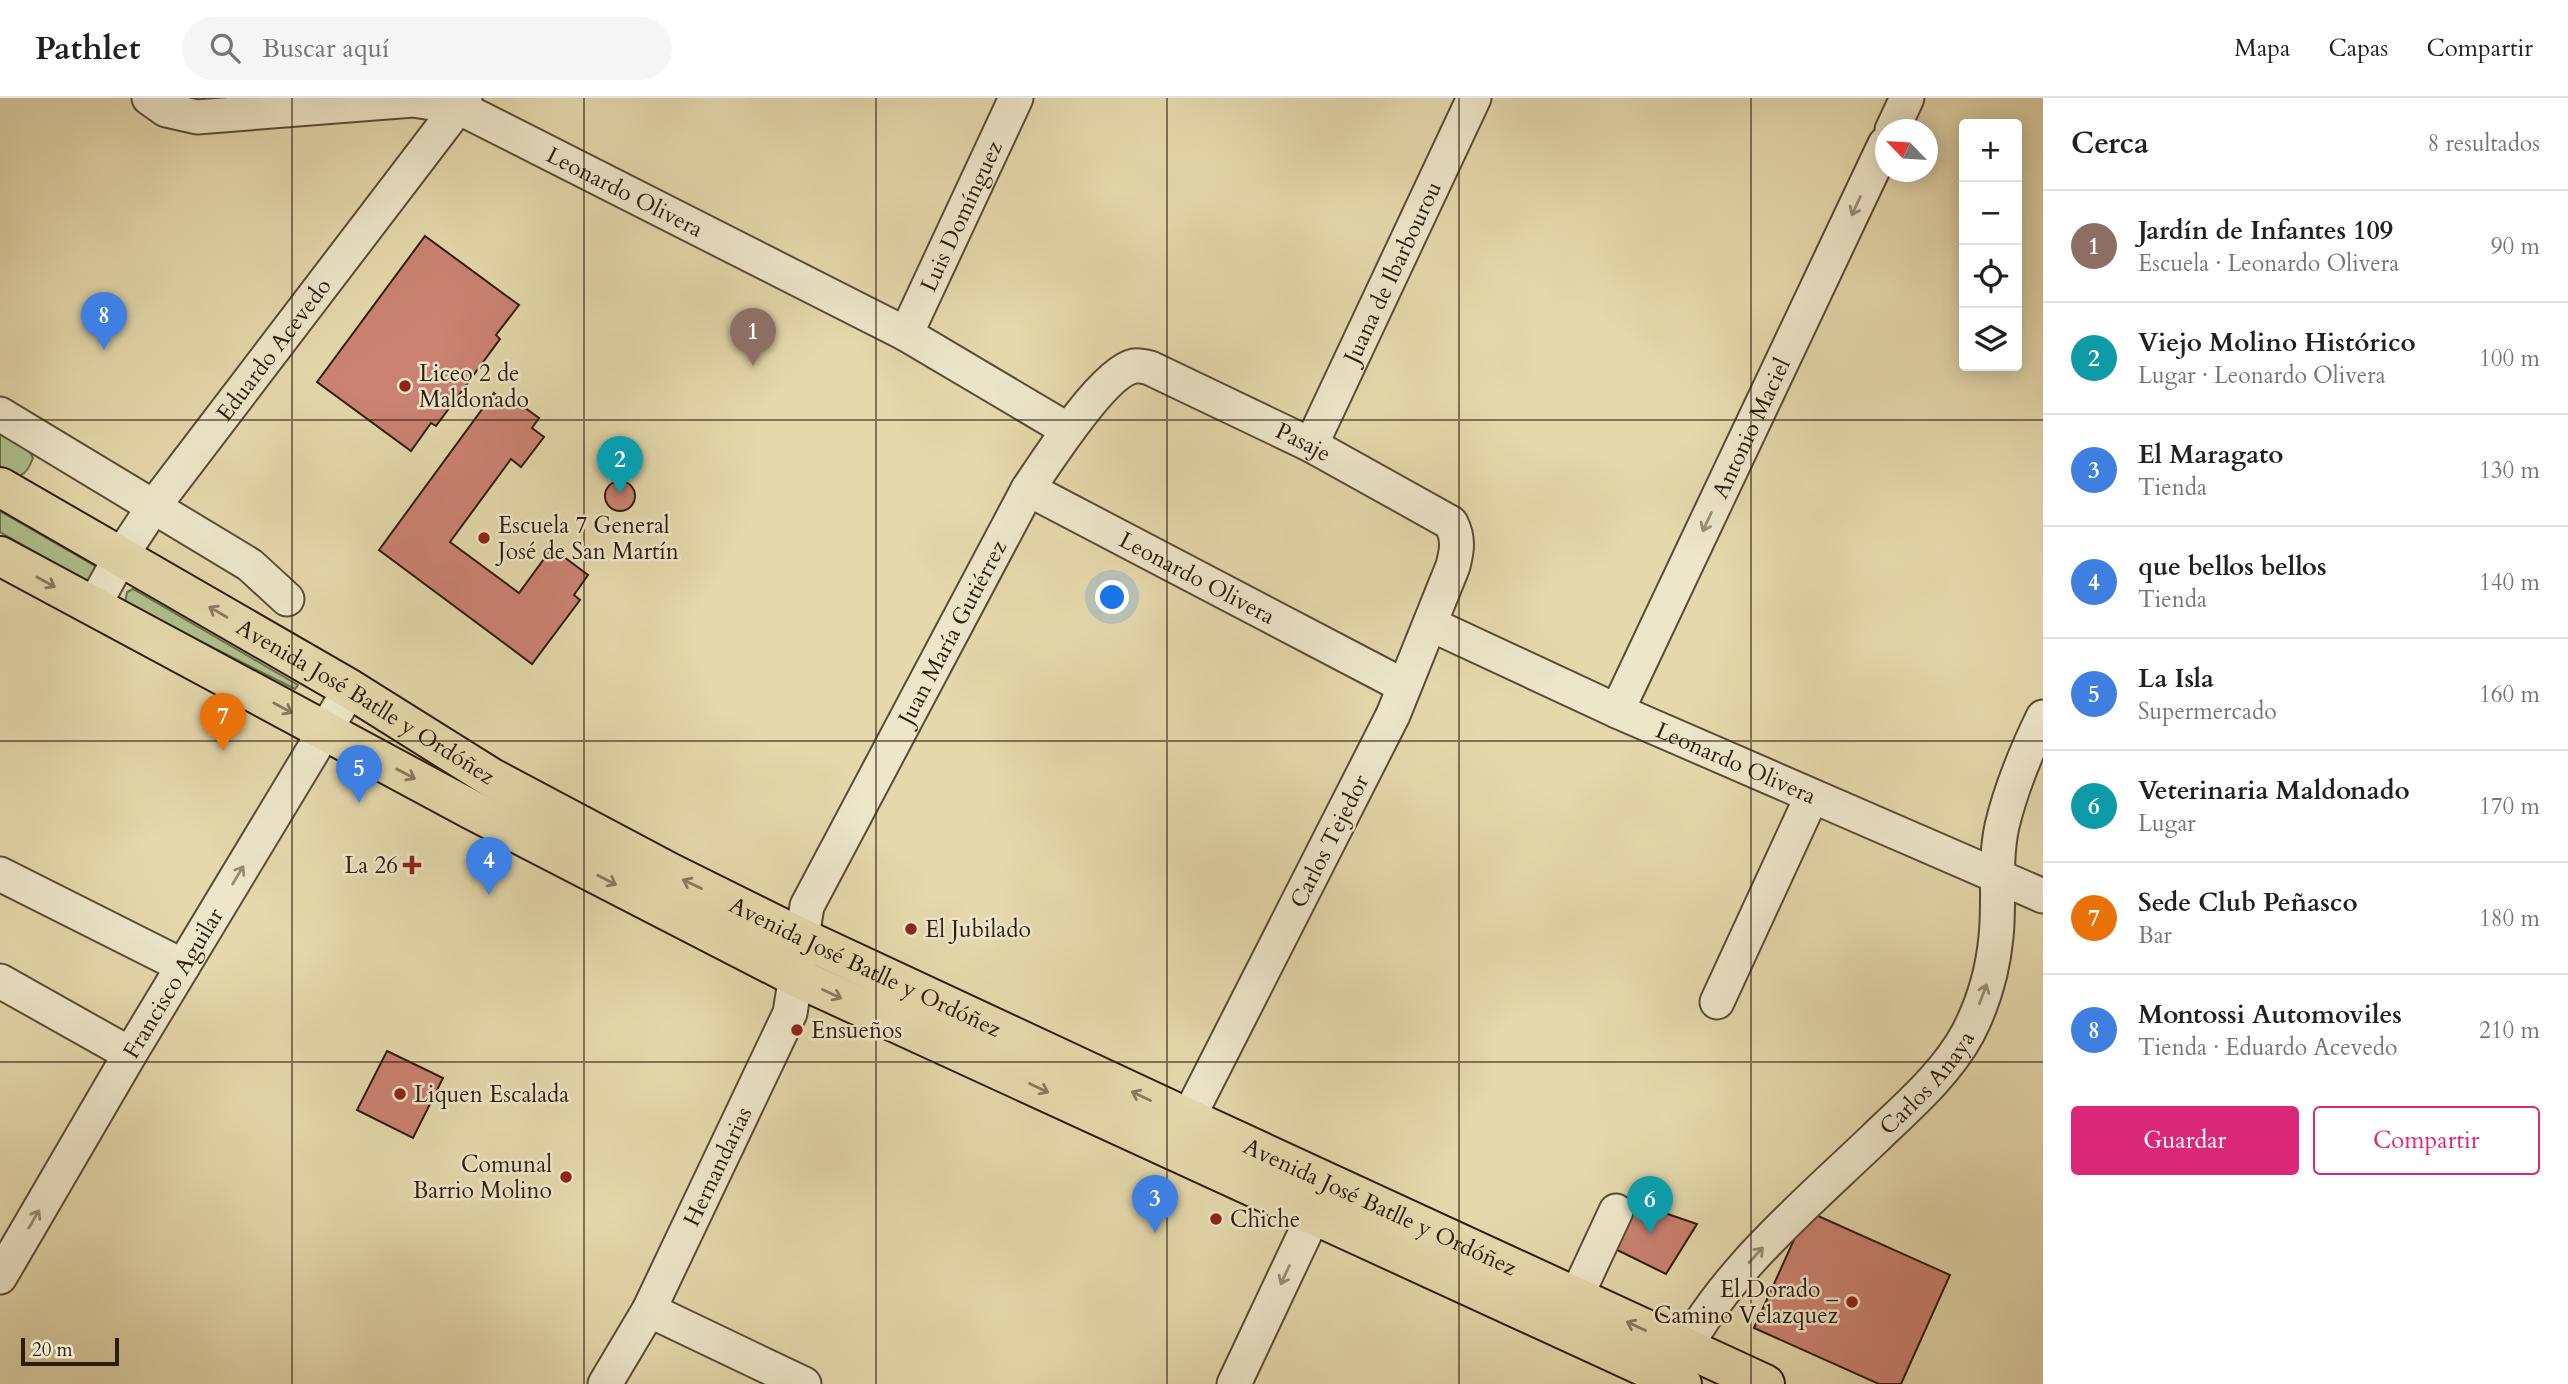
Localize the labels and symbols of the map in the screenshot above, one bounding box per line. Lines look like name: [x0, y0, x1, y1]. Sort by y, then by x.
north arrow: [1875, 119, 1938, 182]
street label: Luis Domínguez: [913, 136, 1010, 297]
street label: Leonardo Olivera: [541, 139, 708, 245]
street label: Juana de Ibarbourou: [1335, 176, 1449, 371]
one-way arrow: [1849, 195, 1863, 216]
street label: Eduardo Acevedo: [209, 272, 338, 428]
pin: 8: [81, 292, 127, 350]
pin: 1: [730, 308, 776, 366]
street label: Antonio Maciel: [1705, 353, 1798, 504]
place label: Liceo 2 de Maldonado: [419, 358, 529, 415]
marker: Liceo 2 de Maldonado: [397, 378, 413, 394]
street label: Pasaje: [1270, 415, 1337, 469]
pin: 2: [597, 436, 643, 494]
place label: Escuela 7 General José de San Martín: [495, 510, 679, 567]
one-way arrow: [1699, 511, 1713, 532]
street label: Leonardo Olivera: [1114, 524, 1280, 632]
marker: Escuela 7 General José de San Martín: [476, 530, 492, 546]
street label: Juan María Gutiérrez: [889, 535, 1014, 733]
one-way arrow: [36, 575, 56, 589]
your location: [1095, 580, 1129, 614]
one-way arrow: [209, 605, 229, 619]
street label: Avenida José Batlle y Ordóñez: [230, 612, 501, 792]
pin: 7: [200, 693, 246, 751]
one-way arrow: [272, 702, 293, 716]
street label: Leonardo Olivera: [1651, 715, 1821, 812]
pin: 5: [336, 745, 382, 803]
one-way arrow: [395, 768, 416, 781]
street label: Carlos Tejedor: [1283, 769, 1377, 913]
pin: 4: [466, 837, 512, 895]
place label: La 26: [344, 850, 398, 881]
marker: La 26: [404, 857, 420, 873]
one-way arrow: [231, 866, 245, 886]
one-way arrow: [597, 873, 617, 887]
one-way arrow: [682, 876, 703, 890]
street label: Avenida José Batlle y Ordóñez: [724, 889, 1006, 1045]
street label: Francisco Aguilar: [116, 902, 231, 1064]
place label: El Jubilado: [925, 914, 1031, 945]
marker: El Jubilado: [903, 921, 919, 937]
one-way arrow: [1978, 984, 1991, 1005]
one-way arrow: [821, 987, 842, 1001]
place label: Ensueños: [811, 1015, 902, 1046]
marker: Ensueños: [789, 1022, 805, 1038]
street label: Carlos Anaya: [1873, 1025, 1982, 1142]
place label: Liquen Escalada: [414, 1079, 569, 1110]
one-way arrow: [1028, 1082, 1049, 1095]
marker: Liquen Escalada: [392, 1086, 408, 1102]
one-way arrow: [1131, 1089, 1152, 1102]
street label: Hernandarias: [676, 1102, 759, 1232]
street label: Avenida José Batlle y Ordóñez: [1238, 1131, 1521, 1283]
place label: Comunal Barrio Molino: [413, 1149, 552, 1206]
marker: Comunal Barrio Molino: [558, 1169, 574, 1185]
pin: 3: [1132, 1175, 1178, 1233]
pin: 6: [1627, 1176, 1673, 1234]
place label: Chiche: [1230, 1204, 1300, 1235]
one-way arrow: [28, 1209, 42, 1229]
marker: Chiche: [1208, 1211, 1224, 1227]
one-way arrow: [1748, 1247, 1764, 1265]
one-way arrow: [1278, 1264, 1291, 1285]
place label: El Dorado _ Camino Velazquez: [1654, 1274, 1839, 1331]
marker: El Dorado _ Camino Velazquez: [1844, 1294, 1860, 1310]
one-way arrow: [1626, 1319, 1647, 1332]
scale bar: [21, 1335, 119, 1367]

